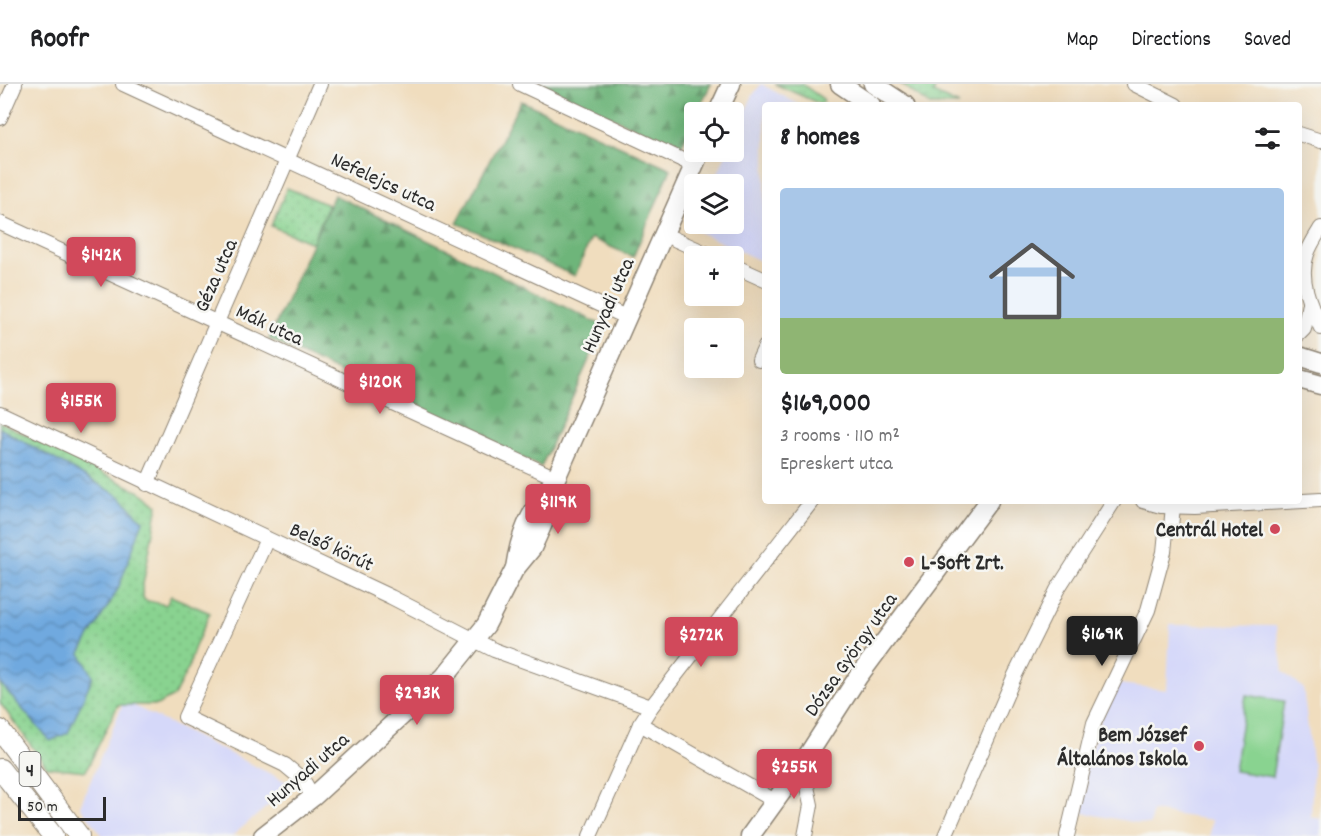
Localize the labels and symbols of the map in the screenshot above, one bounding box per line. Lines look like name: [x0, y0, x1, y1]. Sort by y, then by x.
street label: Nefelejcs utca: [325, 146, 441, 222]
street label: Géza utca: [188, 234, 248, 318]
pin: $142K: [59, 237, 143, 288]
street label: Hunyadi utca: [575, 253, 645, 359]
street label: Mák utca: [230, 298, 308, 356]
pin: $120K: [338, 364, 422, 415]
pin: $155K: [39, 383, 123, 434]
pin: $119K: [516, 484, 600, 535]
street label: Belső körút: [284, 516, 378, 581]
place label: Centrál Hotel: [1156, 517, 1264, 547]
marker: Centrál Hotel: [1268, 522, 1282, 536]
place label: L-Soft Zrt.: [921, 550, 1004, 580]
marker: L-Soft Zrt.: [902, 555, 916, 569]
street label: Dózsa György utca: [798, 587, 907, 724]
pin: $169K: [1060, 616, 1144, 667]
pin: $272K: [659, 617, 743, 668]
pin: $293K: [375, 675, 459, 726]
place label: Bem József Általános Iskola: [1057, 722, 1189, 776]
street label: Hunyadi utca: [261, 726, 358, 816]
marker: Bem József Általános Iskola: [1192, 739, 1206, 753]
pin: $255K: [752, 749, 836, 800]
road number: 4: [20, 752, 40, 786]
scale bar: [18, 794, 106, 822]

